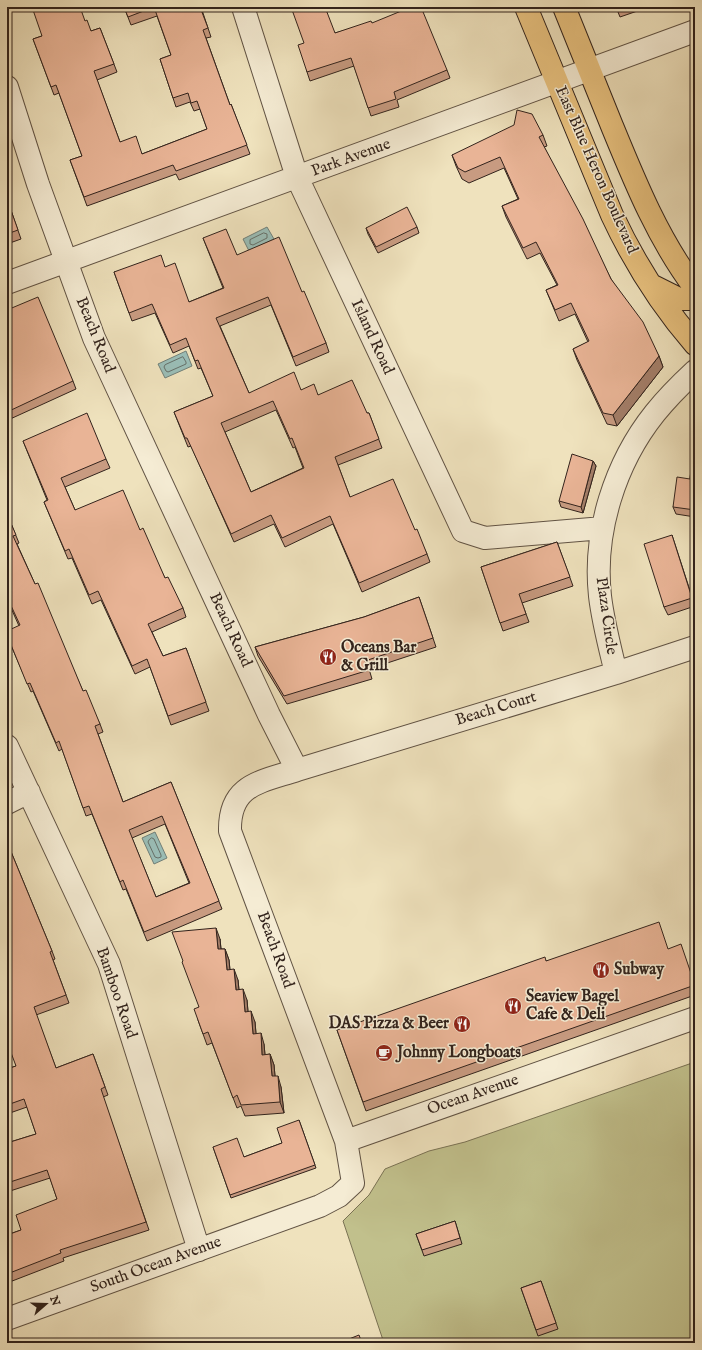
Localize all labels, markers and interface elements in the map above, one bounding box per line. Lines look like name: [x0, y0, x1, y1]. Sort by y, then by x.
street label: East Blue Heron Boulevard: [550, 83, 642, 257]
street label: Park Avenue: [309, 134, 393, 182]
street label: Beach Road: [71, 294, 119, 376]
street label: Island Road: [346, 296, 398, 378]
street label: Plaza Circle: [591, 576, 621, 656]
street label: Beach Road: [204, 590, 256, 671]
place label: Oceans Bar & Grill: [341, 638, 417, 676]
restaurant icon: Oceans Bar & Grill: [318, 647, 338, 667]
street label: Beach Court: [453, 687, 539, 731]
street label: Beach Road: [252, 909, 298, 991]
street label: Bamboo Road: [91, 945, 141, 1042]
restaurant icon: Subway: [591, 960, 611, 980]
place label: Subway: [614, 960, 665, 980]
place label: Seaview Bagel Cafe & Deli: [526, 987, 619, 1025]
restaurant icon: Seaview Bagel Cafe & Deli: [503, 996, 523, 1016]
place label: DAS Pizza & Beer: [329, 1014, 449, 1034]
restaurant icon: DAS Pizza & Beer: [452, 1014, 472, 1034]
cafe icon: Johnny Longboats: [374, 1043, 394, 1063]
place label: Johnny Longboats: [395, 1043, 521, 1063]
street label: Ocean Avenue: [425, 1070, 521, 1120]
street label: South Ocean Avenue: [88, 1232, 224, 1298]
north arrow: [26, 1284, 66, 1324]
text: N: [46, 1293, 63, 1308]

